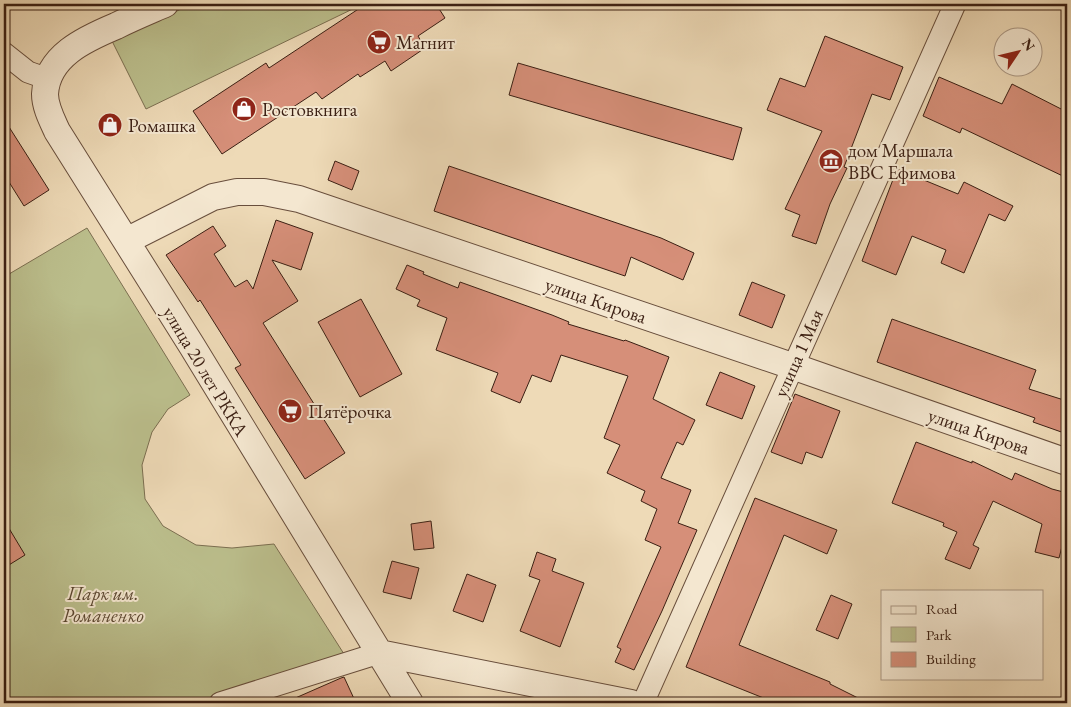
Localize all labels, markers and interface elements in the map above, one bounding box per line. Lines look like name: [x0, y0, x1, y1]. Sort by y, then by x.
north arrow: [994, 28, 1044, 78]
supermarket icon: Магнит: [366, 29, 392, 55]
place label: Магнит: [396, 30, 455, 55]
text: N: [1018, 35, 1040, 55]
shop icon: Ростовкнига: [231, 96, 257, 122]
place label: Ростовкнига: [262, 97, 358, 122]
shop icon: Ромашка: [97, 112, 123, 138]
place label: Ромашка: [128, 113, 196, 138]
place label: дом Маршала ВВС Ефимова: [848, 138, 956, 185]
museum icon: дом Маршала ВВС Ефимова: [818, 148, 844, 174]
street label: улица Кирова: [542, 271, 650, 330]
street label: улица 20 лет РККА: [157, 302, 255, 441]
street label: улица 1 Мая: [768, 305, 829, 401]
supermarket icon: Пятёрочка: [277, 398, 303, 424]
place label: Пятёрочка: [308, 399, 392, 424]
street label: улица Кирова: [925, 402, 1033, 461]
park label: Парк им. Романенко: [62, 581, 144, 628]
legend: [881, 590, 1044, 680]
text: Road: [926, 599, 958, 618]
text: Park: [926, 625, 953, 644]
text: Building: [926, 649, 976, 668]

